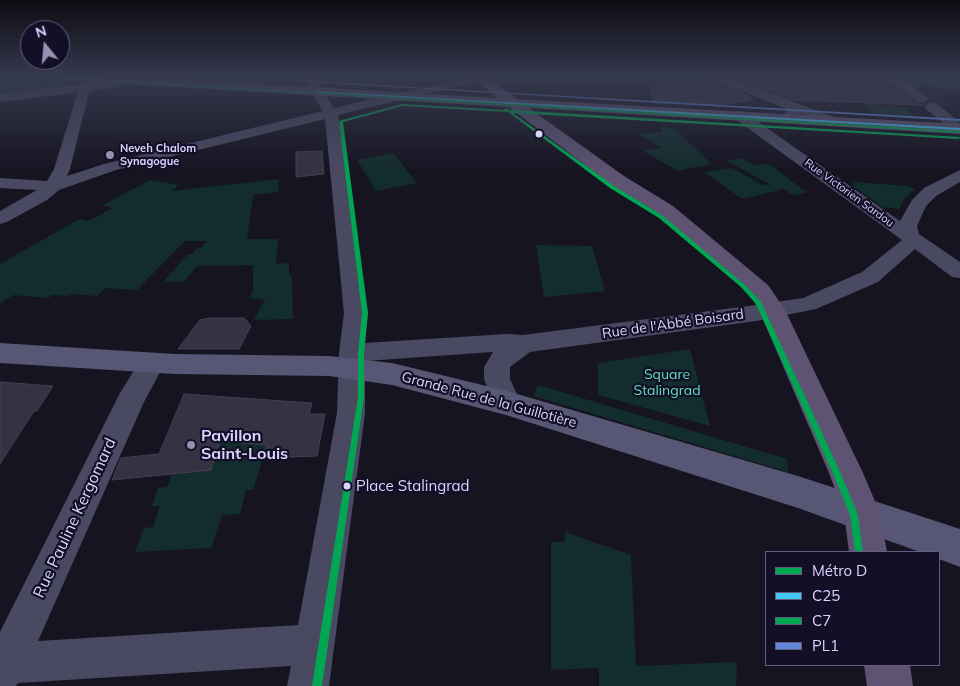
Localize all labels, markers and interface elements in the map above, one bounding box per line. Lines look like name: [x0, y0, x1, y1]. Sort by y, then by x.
north arrow: [20, 20, 70, 70]
text: N: [33, 21, 49, 42]
unlabelled marker: [534, 129, 544, 139]
place label: Neveh Chalom Synagogue: [120, 142, 196, 168]
marker: Neveh Chalom Synagogue: [104, 149, 116, 161]
street label: Rue Victorien Sardou: [802, 156, 896, 230]
street label: Rue de l'Abbé Boisard: [601, 306, 745, 342]
park label: Square Stalingrad: [633, 367, 701, 400]
street label: Grande Rue de la Guillotière: [400, 369, 578, 431]
place label: Pavillon Saint-Louis: [201, 426, 288, 464]
street label: Rue Pauline Kergomard: [30, 435, 120, 601]
marker: Pavillon Saint-Louis: [185, 439, 197, 451]
place label: Place Stalingrad: [356, 477, 470, 495]
marker: Place Stalingrad: [342, 481, 352, 491]
legend: [765, 551, 940, 666]
text: Métro D: [812, 561, 867, 580]
text: C25: [812, 586, 840, 605]
text: C7: [812, 611, 831, 630]
text: PL1: [812, 636, 839, 655]

